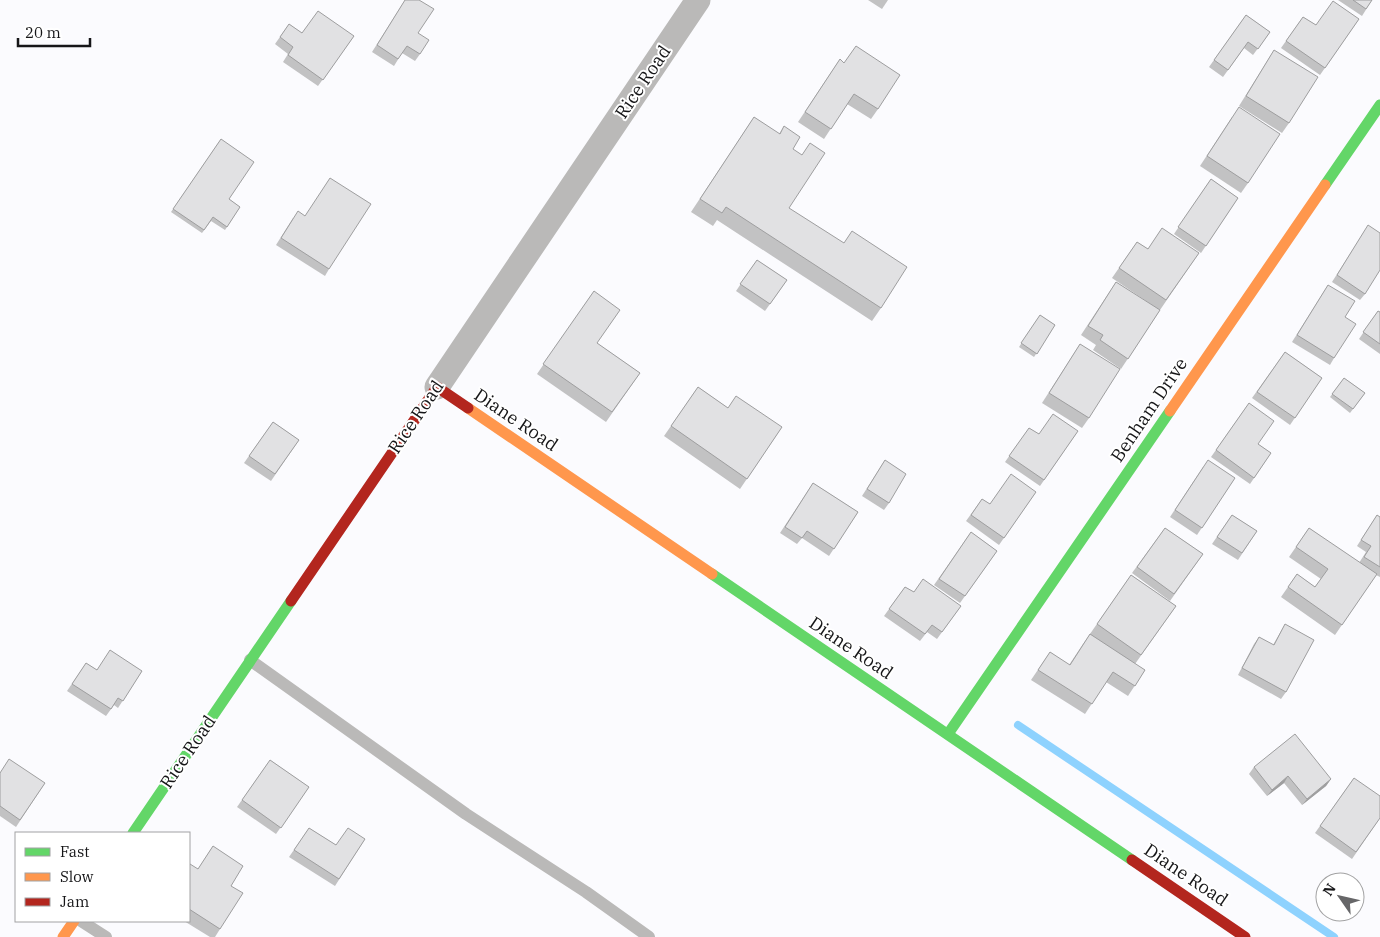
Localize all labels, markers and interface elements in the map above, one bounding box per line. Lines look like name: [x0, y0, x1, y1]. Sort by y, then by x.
scale bar: [18, 15, 90, 47]
text: 20 m: [25, 23, 61, 42]
street label: Rice Road: [610, 41, 676, 123]
street label: Benham Drive: [1105, 353, 1192, 466]
street label: Rice Road: [383, 376, 449, 458]
street label: Diane Road: [470, 383, 563, 456]
street label: Diane Road: [805, 611, 898, 684]
street label: Rice Road: [155, 711, 221, 793]
legend: [15, 832, 190, 922]
street label: Diane Road: [1140, 838, 1233, 911]
text: Fast: [60, 842, 90, 861]
text: Slow: [60, 867, 94, 886]
north arrow: [1315, 872, 1365, 922]
text: N: [1319, 880, 1340, 899]
text: Jam: [60, 892, 89, 911]

